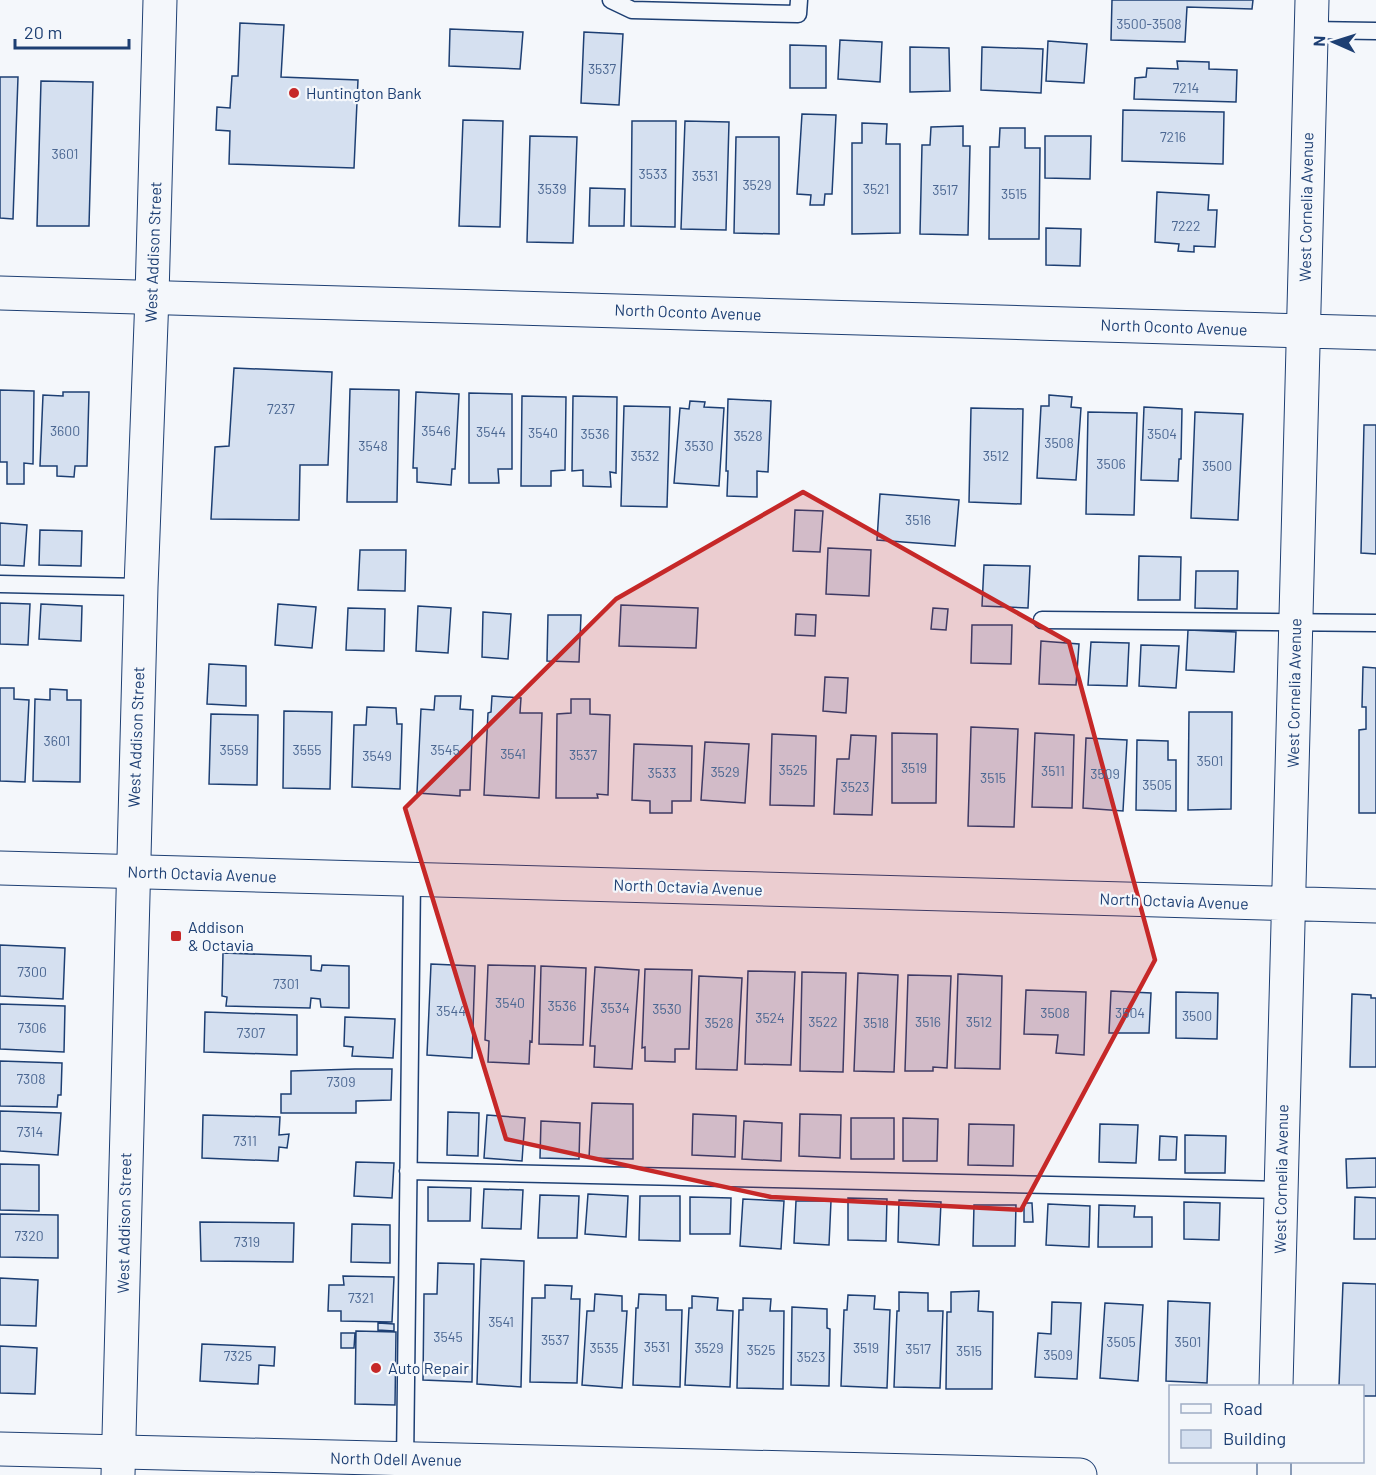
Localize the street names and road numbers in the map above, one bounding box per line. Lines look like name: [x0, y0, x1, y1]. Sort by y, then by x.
street label: West Cornelia Avenue: [1295, 132, 1316, 282]
street label: West Addison Street: [141, 181, 164, 323]
street label: North Oconto Avenue: [614, 299, 762, 324]
street label: North Oconto Avenue: [1100, 314, 1248, 339]
street label: West Cornelia Avenue: [1283, 618, 1304, 768]
street label: West Addison Street: [124, 666, 147, 808]
street label: North Octavia Avenue: [127, 861, 277, 886]
street label: North Octavia Avenue: [613, 874, 763, 899]
street label: North Octavia Avenue: [1099, 888, 1249, 913]
street label: West Cornelia Avenue: [1270, 1104, 1291, 1254]
street label: West Addison Street: [113, 1152, 134, 1294]
street label: North Odell Avenue: [330, 1448, 462, 1469]

